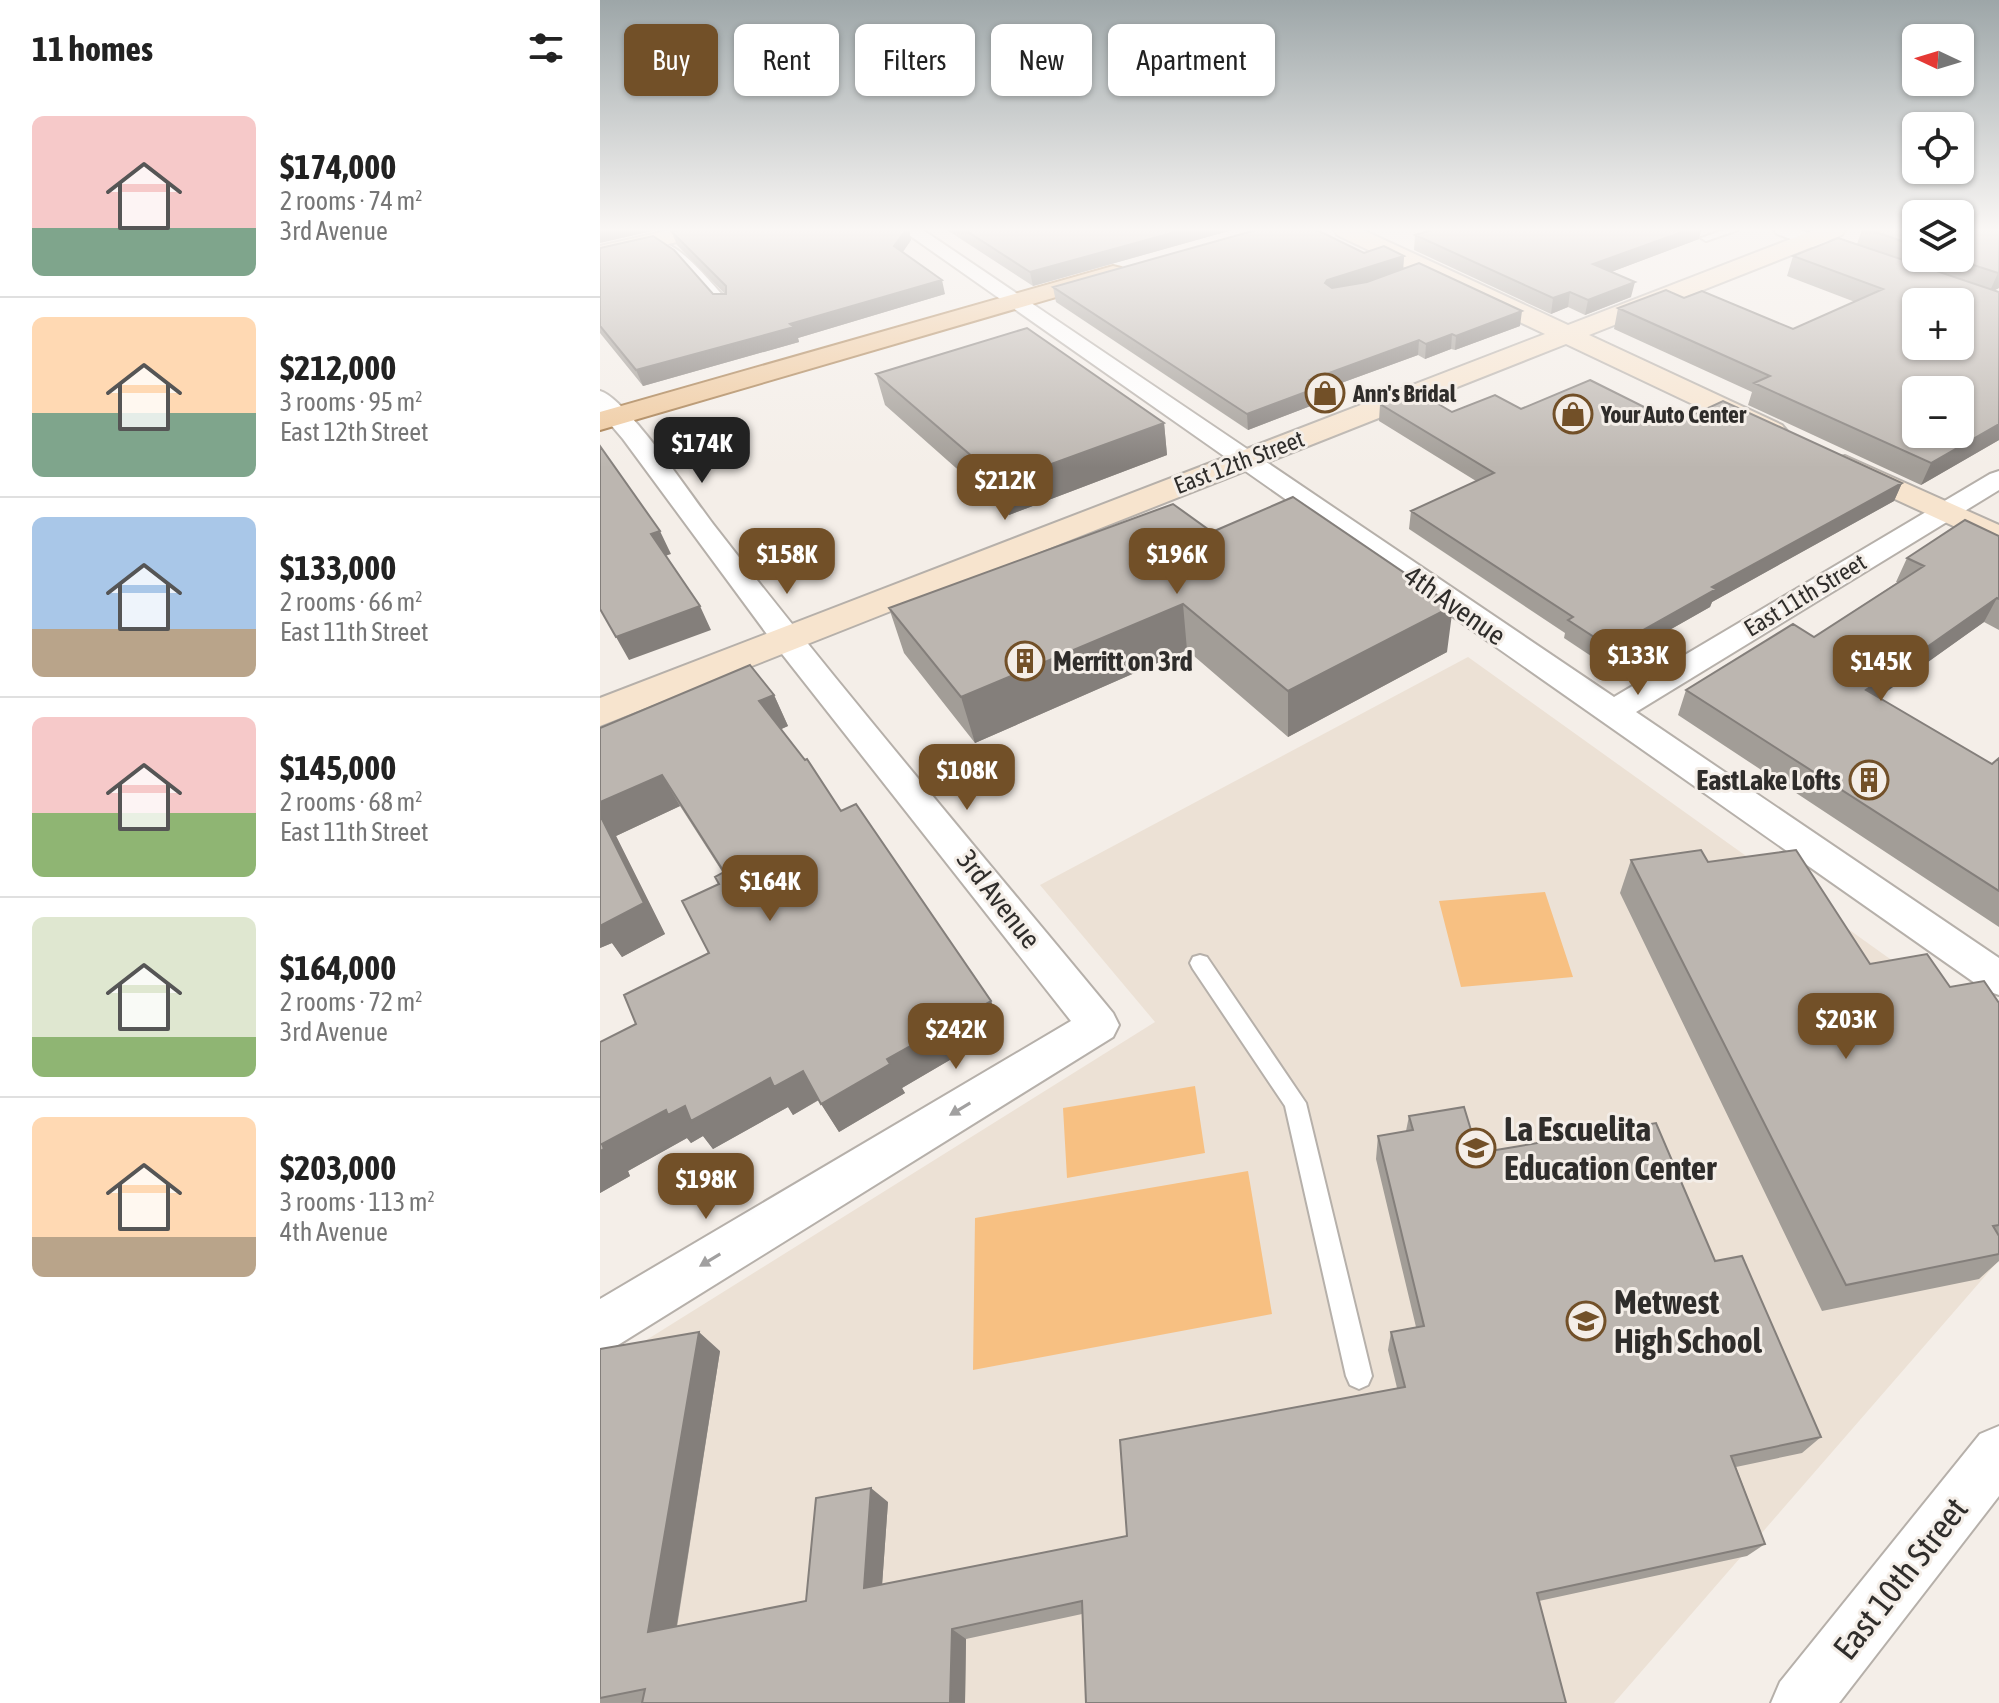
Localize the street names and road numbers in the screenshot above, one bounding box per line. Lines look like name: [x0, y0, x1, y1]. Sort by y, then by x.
street label: East 12th Street: [1170, 425, 1308, 499]
street label: East 11th Street: [1739, 548, 1871, 642]
street label: 4th Avenue: [1398, 559, 1512, 651]
street label: 3rd Avenue: [951, 843, 1047, 955]
street label: East 10th Street: [1825, 1489, 1975, 1667]

